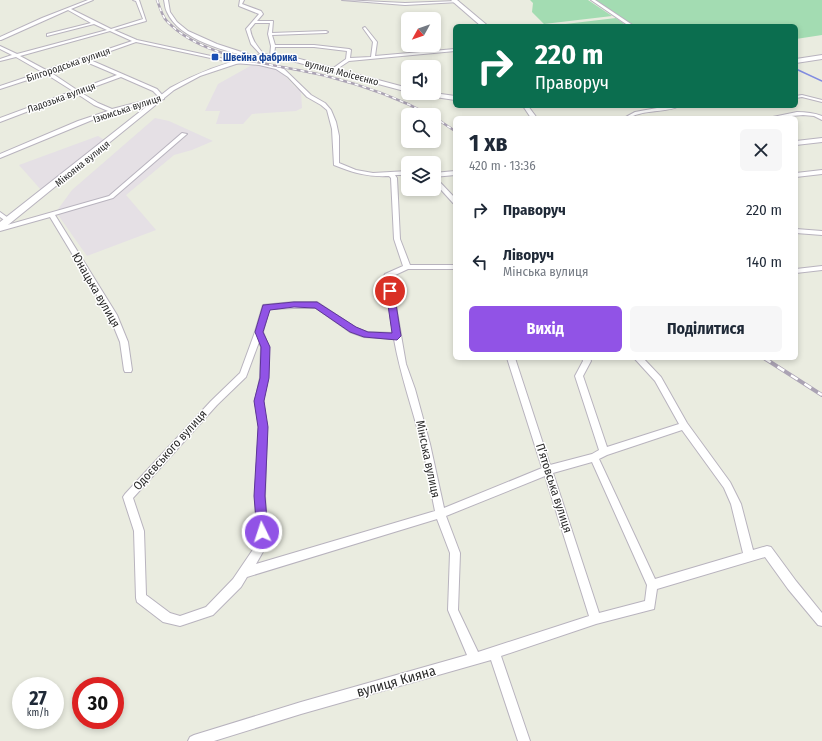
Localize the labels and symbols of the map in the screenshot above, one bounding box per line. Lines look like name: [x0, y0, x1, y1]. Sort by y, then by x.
north arrow: [401, 12, 441, 52]
street label: Білгородська вулиця: [24, 44, 112, 85]
marker: Швейна фабрика: [210, 52, 220, 62]
place label: Швейна фабрика: [223, 52, 297, 64]
street label: вулиця Моісеєнко: [304, 56, 380, 89]
street label: Ладозька вулиця: [26, 80, 97, 116]
street label: Ізюмська вулиця: [92, 92, 163, 126]
street label: Мікояна вулиця: [52, 137, 112, 190]
street label: Юнацька вулиця: [69, 250, 123, 330]
pin: [373, 274, 407, 308]
street label: Одоєвського вулиця: [130, 407, 210, 493]
street label: Мінська вулиця: [413, 419, 443, 499]
street label: П’ятовська вулиця: [533, 442, 575, 534]
position arrow: [241, 511, 283, 553]
street label: вулиця Кияна: [355, 662, 438, 701]
speed limit sign: 30: [72, 677, 124, 729]

